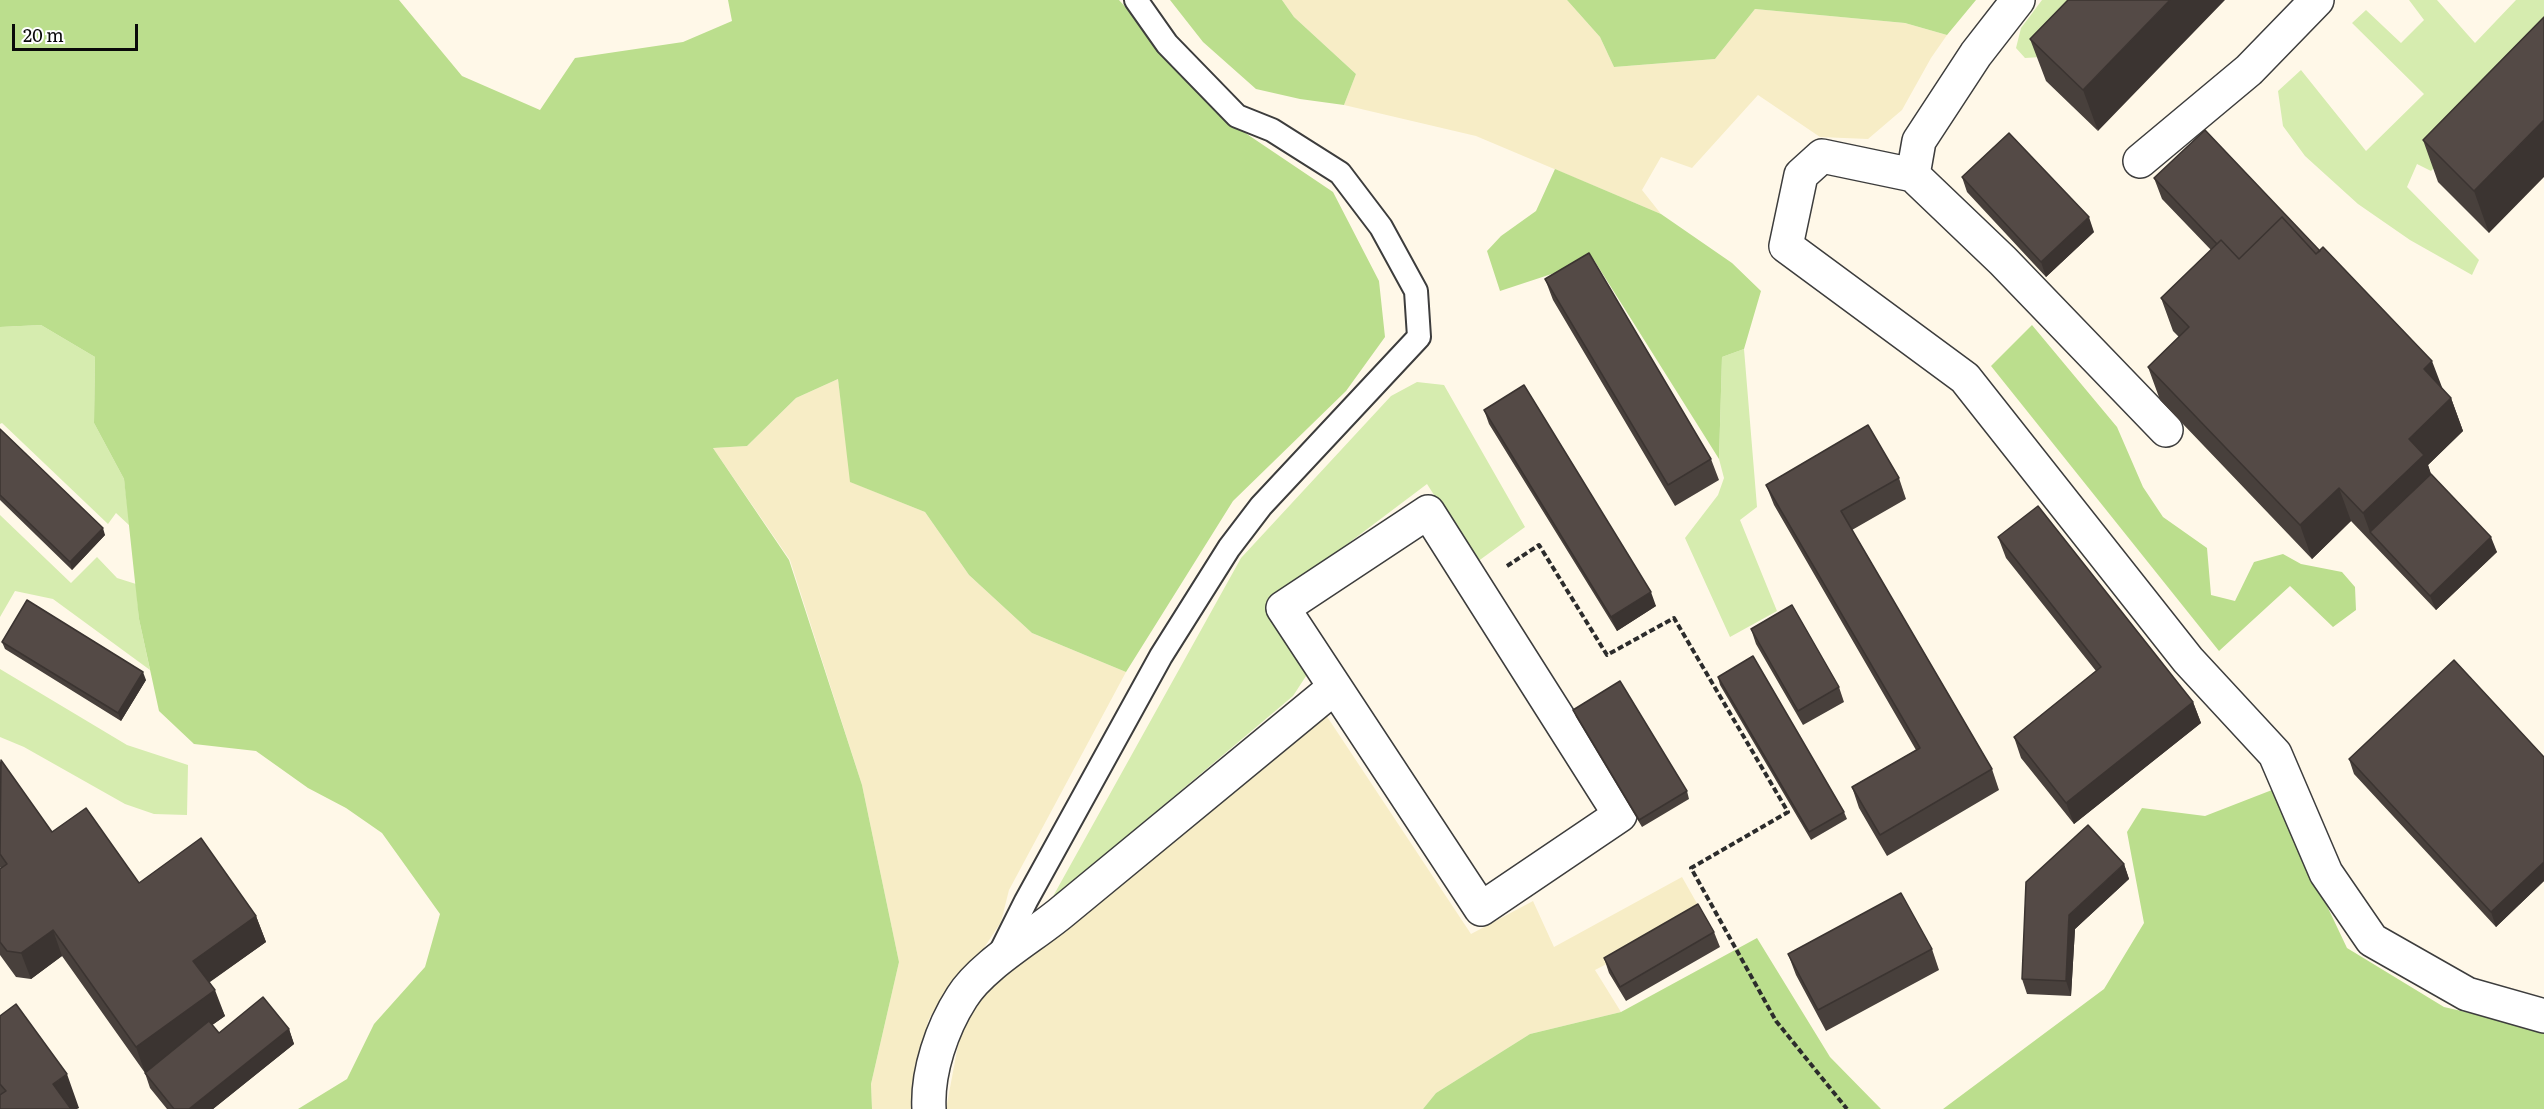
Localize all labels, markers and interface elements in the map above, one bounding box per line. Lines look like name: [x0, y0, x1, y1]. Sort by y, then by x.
scale bar: [15, 12, 141, 50]
text: 20 m: [23, 21, 64, 48]

